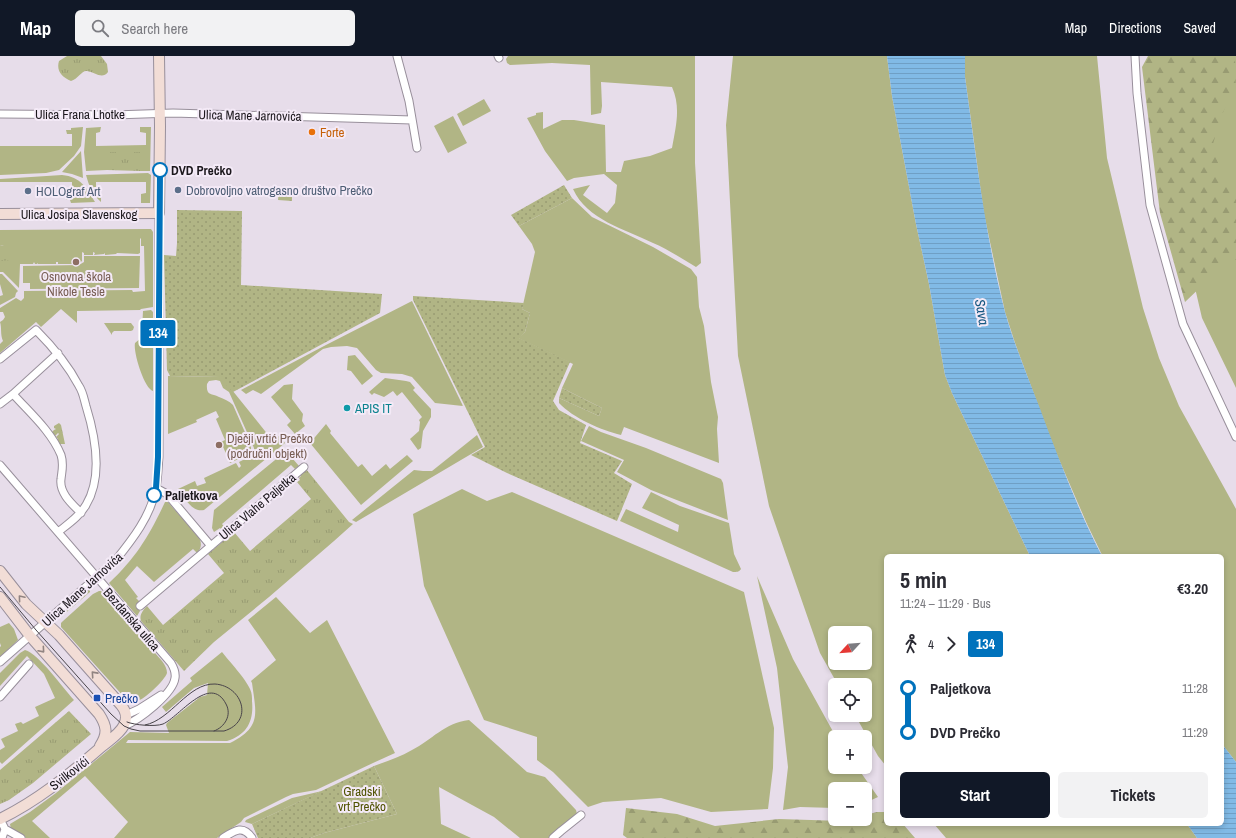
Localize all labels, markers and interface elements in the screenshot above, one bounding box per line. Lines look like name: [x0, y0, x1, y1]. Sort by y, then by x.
search box: [75, 10, 355, 46]
text: Map: [20, 15, 51, 41]
icon: search: [89, 17, 111, 39]
text: Search here: [121, 18, 188, 39]
text: Map: [1065, 19, 1087, 37]
text: Directions: [1109, 19, 1161, 37]
text: Saved: [1183, 19, 1216, 37]
street label: Ulica Frana Lhotke: [35, 106, 125, 123]
street label: Ulica Mane Jarnovića: [198, 106, 302, 125]
place label: Forte: [320, 124, 344, 141]
marker: Forte: [307, 127, 317, 137]
marker: DVD Prečko: [152, 162, 168, 178]
place label: DVD Prečko: [171, 162, 232, 179]
place label: Dobrovoljno vatrogasno društvo Prečko: [186, 182, 373, 199]
place label: HOLOgraf Art: [36, 183, 101, 200]
marker: Dobrovoljno vatrogasno društvo Prečko: [173, 185, 183, 195]
marker: HOLOgraf Art: [23, 186, 33, 196]
street label: Ulica Josipa Slavenskog: [21, 206, 137, 223]
marker: Osnovna škola Nikole Tesle: [71, 257, 81, 267]
place label: Osnovna škola Nikole Tesle: [41, 268, 111, 300]
water label: Sava: [971, 298, 993, 326]
line badge: 134: [135, 320, 181, 346]
text: 134: [148, 324, 168, 342]
place label: APIS IT: [354, 400, 392, 417]
marker: APIS IT: [342, 403, 352, 413]
place label: Dječji vrtić Prečko (područni objekt): [227, 430, 313, 462]
marker: Dječji vrtić Prečko (područni objekt): [214, 440, 224, 450]
street label: Ulica Vlahe Paljetka: [215, 469, 299, 544]
marker: Paljetkova: [146, 487, 162, 503]
place label: Paljetkova: [165, 487, 218, 504]
street label: Ulica Mane Jarnovića: [38, 549, 126, 630]
text: 5 min: [900, 565, 947, 595]
text: €3.20: [1177, 578, 1208, 599]
street label: Bezdanska ulica: [100, 584, 164, 654]
one-way arrow: [19, 595, 26, 603]
text: 11:24 – 11:29 · Bus: [900, 595, 991, 612]
north arrow: [828, 626, 872, 670]
map controls: [828, 626, 872, 826]
icon: walk: [900, 633, 922, 655]
icon: forward: [940, 633, 962, 655]
text: 134: [976, 635, 995, 653]
text: 4: [928, 636, 934, 653]
one-way arrow: [37, 645, 44, 652]
one-way arrow: [91, 671, 98, 679]
button: locate: [828, 678, 872, 722]
text: Paljetkova: [930, 678, 991, 699]
text: 11:28: [1182, 680, 1208, 697]
place label: Prečko: [105, 690, 138, 707]
marker: Prečko: [92, 693, 102, 703]
text: DVD Prečko: [930, 722, 1000, 743]
text: 11:29: [1182, 724, 1208, 741]
button: +: [828, 730, 872, 774]
street label: Svilkovići: [46, 753, 93, 794]
button: Start: [900, 772, 1050, 818]
button: Tickets: [1058, 772, 1208, 818]
button: −: [828, 782, 872, 826]
park label: Gradski vrt Prečko: [338, 783, 386, 815]

